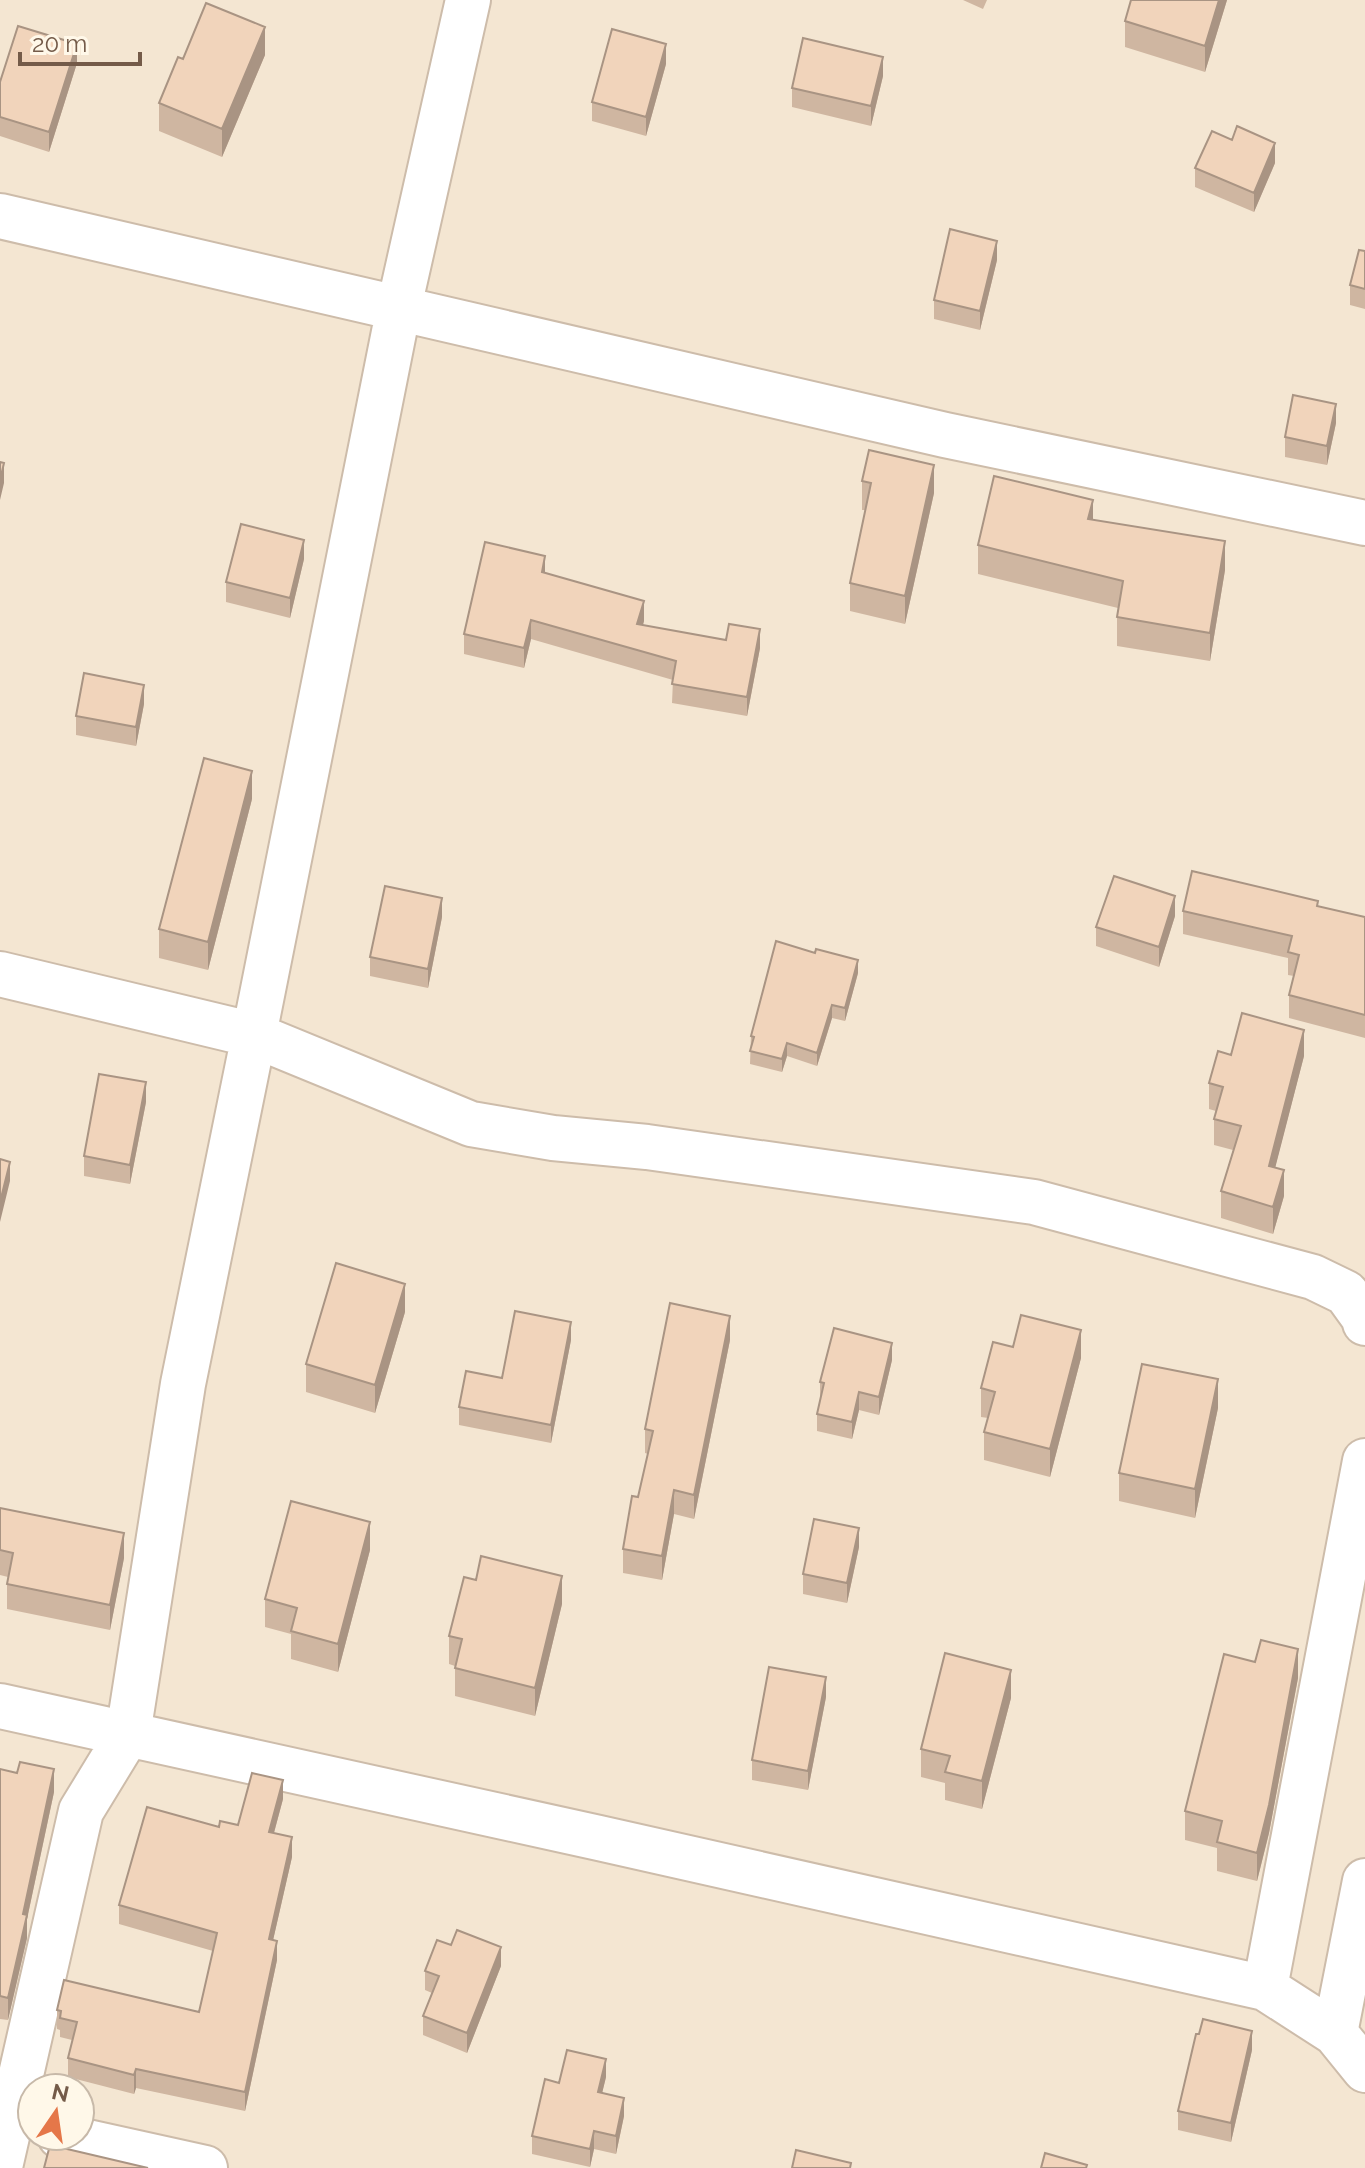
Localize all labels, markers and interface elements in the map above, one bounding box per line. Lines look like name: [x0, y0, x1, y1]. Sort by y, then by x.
scale bar: [20, 16, 140, 66]
text: 20 m: [32, 29, 87, 58]
north arrow: [16, 2072, 96, 2152]
text: N: [49, 2078, 72, 2107]

